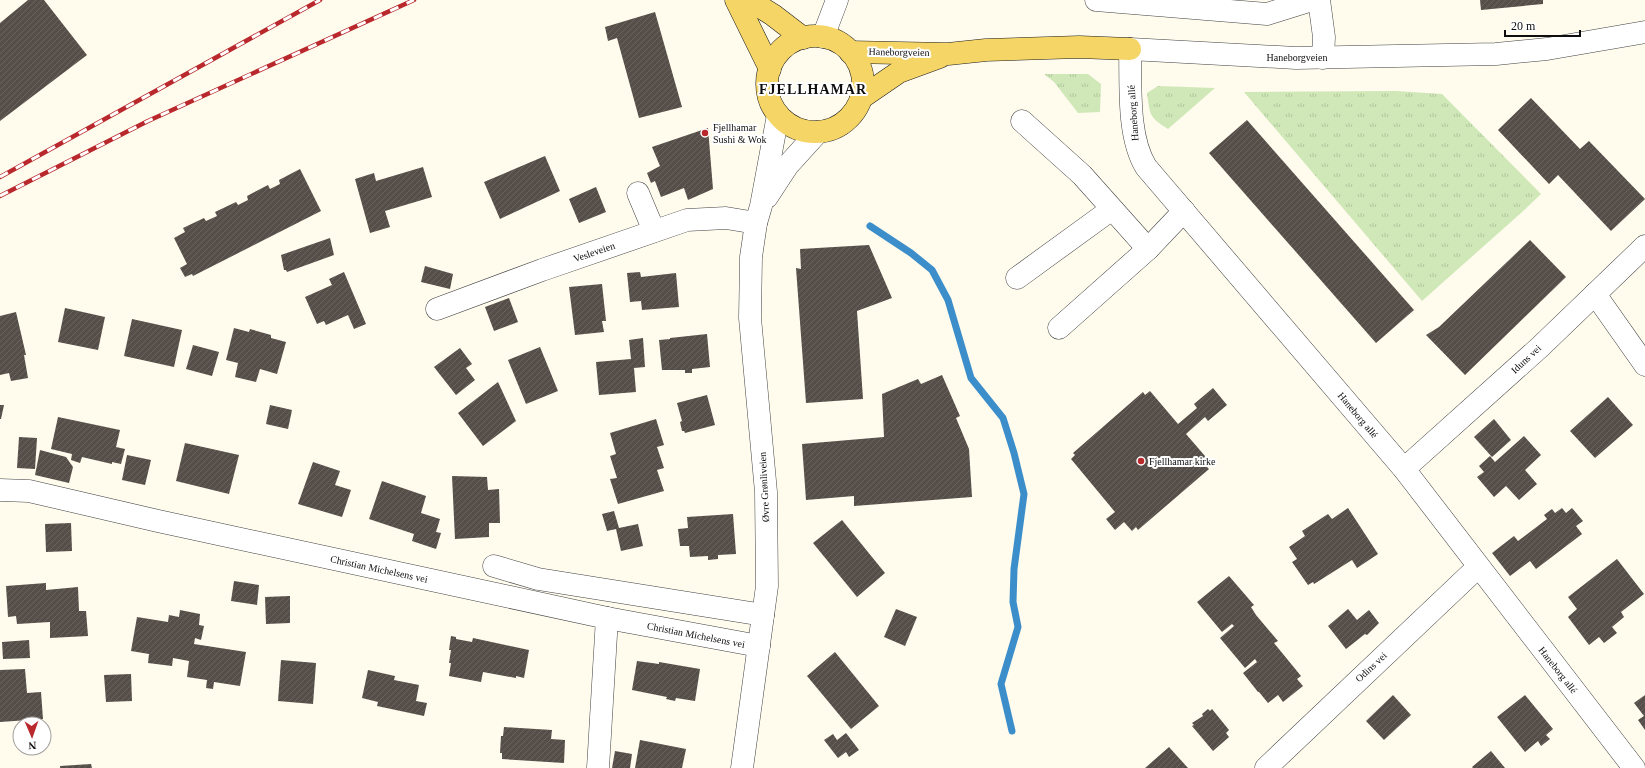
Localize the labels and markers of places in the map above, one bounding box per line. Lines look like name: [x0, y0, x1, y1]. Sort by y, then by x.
place label: Fjellhamar Sushi & Wok: [713, 122, 766, 145]
marker: Fjellhamar Sushi & Wok: [700, 128, 710, 138]
marker: Fjellhamar kirke: [1136, 456, 1146, 466]
place label: Fjellhamar kirke: [1149, 456, 1216, 467]

